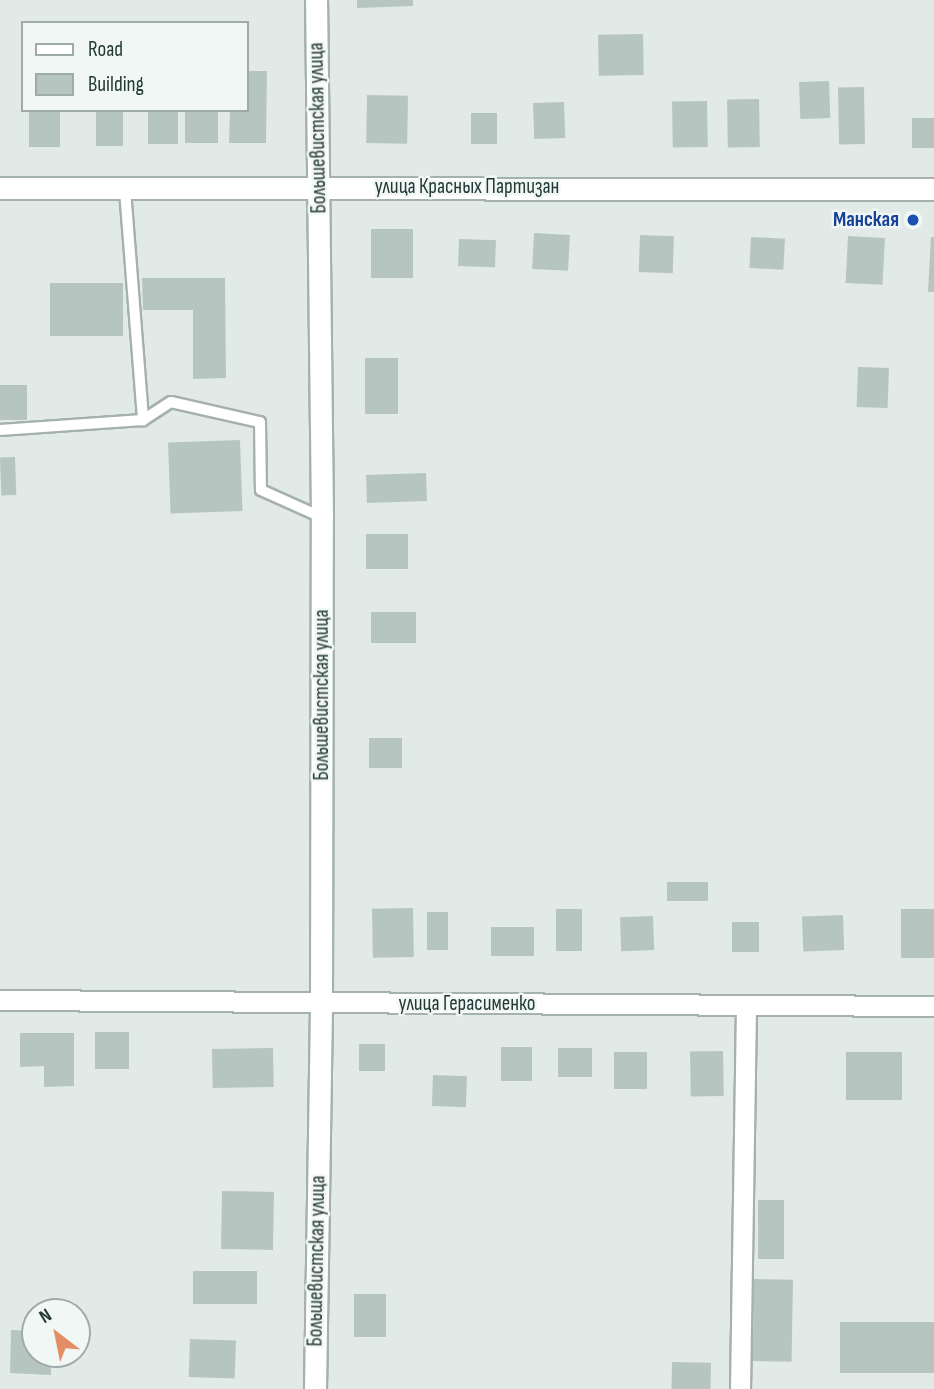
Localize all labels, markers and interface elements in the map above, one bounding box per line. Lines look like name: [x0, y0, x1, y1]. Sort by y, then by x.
legend: [21, 21, 248, 112]
text: Road: [88, 37, 123, 62]
street label: Большевистская улица: [304, 42, 332, 214]
text: Building: [88, 72, 144, 97]
street label: улица Красных Партизан: [375, 174, 559, 200]
place label: Манская: [833, 207, 899, 233]
marker: Манская: [905, 212, 921, 228]
street label: Большевистская улица: [309, 609, 335, 781]
street label: улица Герасименко: [399, 991, 535, 1017]
street label: Большевистская улица: [303, 1175, 331, 1347]
north arrow: [21, 1298, 91, 1368]
text: N: [35, 1304, 56, 1329]

